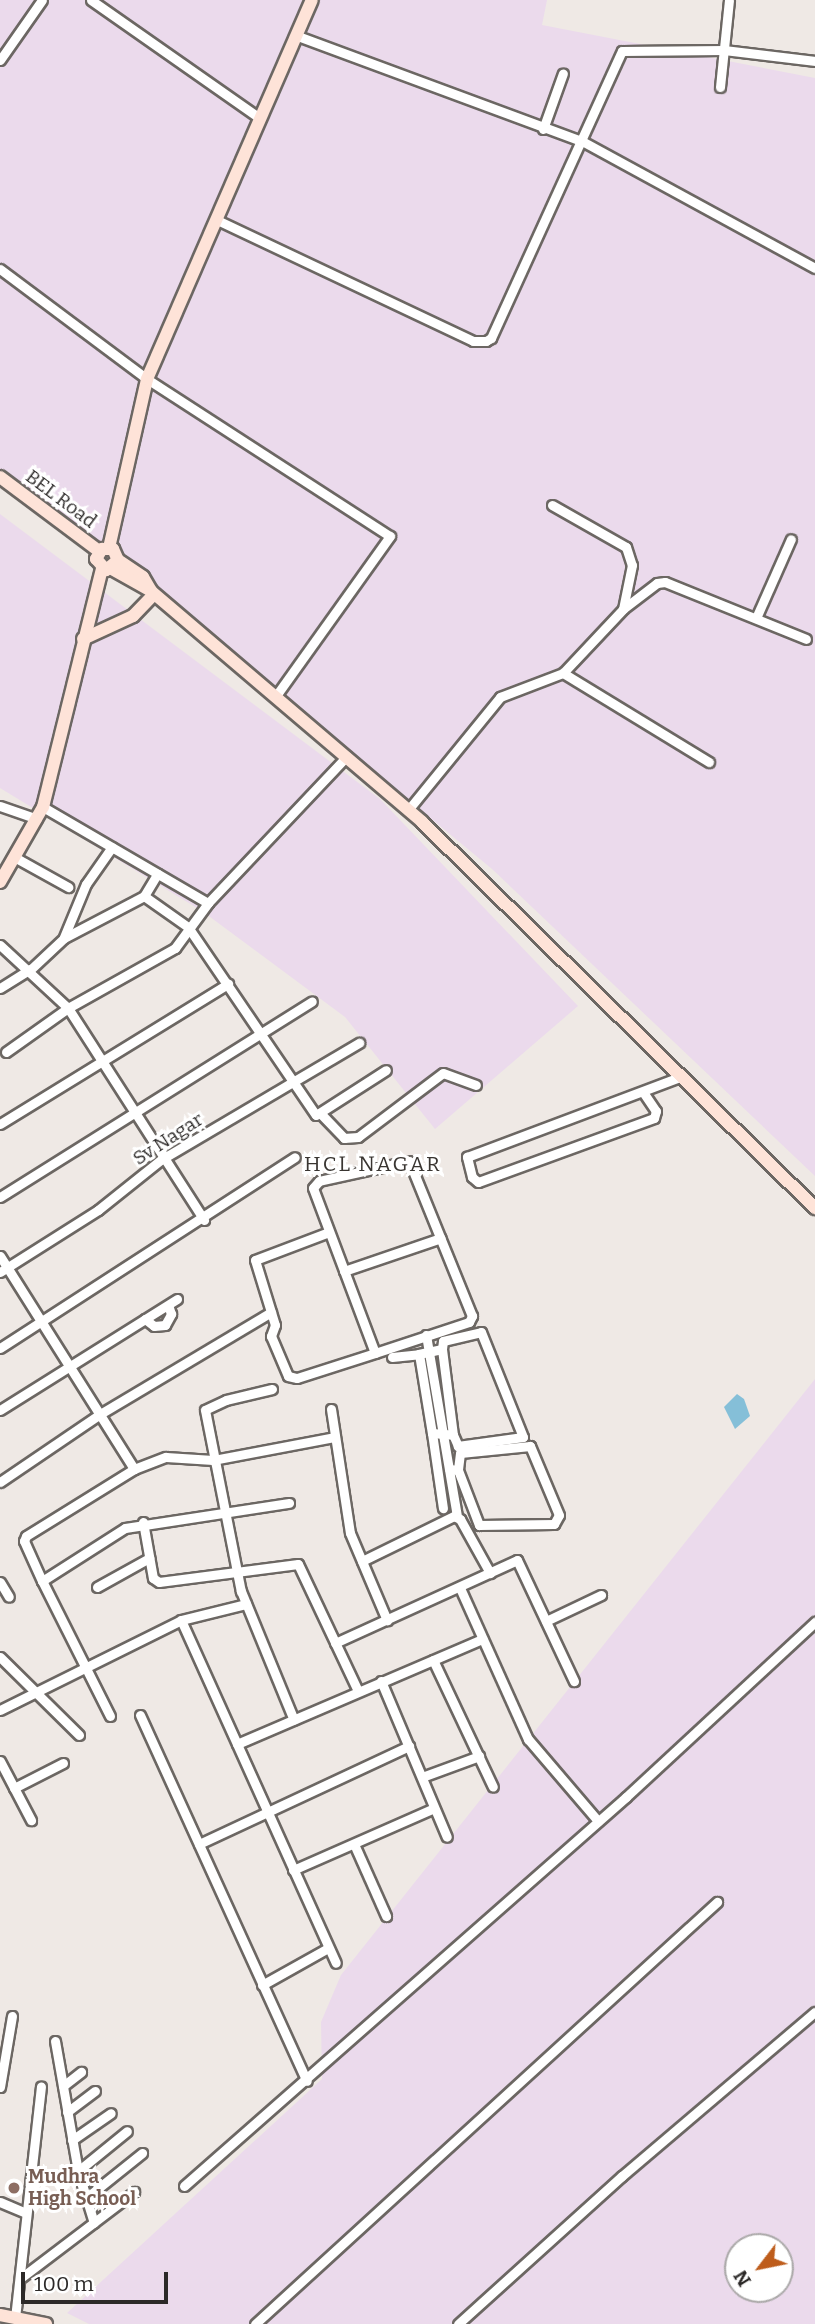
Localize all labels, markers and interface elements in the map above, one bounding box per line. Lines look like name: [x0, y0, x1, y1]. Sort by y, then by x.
street label: BEL Road: [21, 465, 101, 533]
street label: Sv Nagar: [129, 1108, 207, 1170]
district label: HCL NAGAR: [305, 1151, 441, 1177]
place label: Mudhra High School: [28, 2166, 136, 2210]
marker: Mudhra High School: [6, 2180, 22, 2196]
north arrow: [724, 2233, 794, 2303]
scale bar: [24, 2258, 172, 2302]
text: N: [729, 2266, 756, 2291]
text: 100 m: [34, 2271, 94, 2297]

